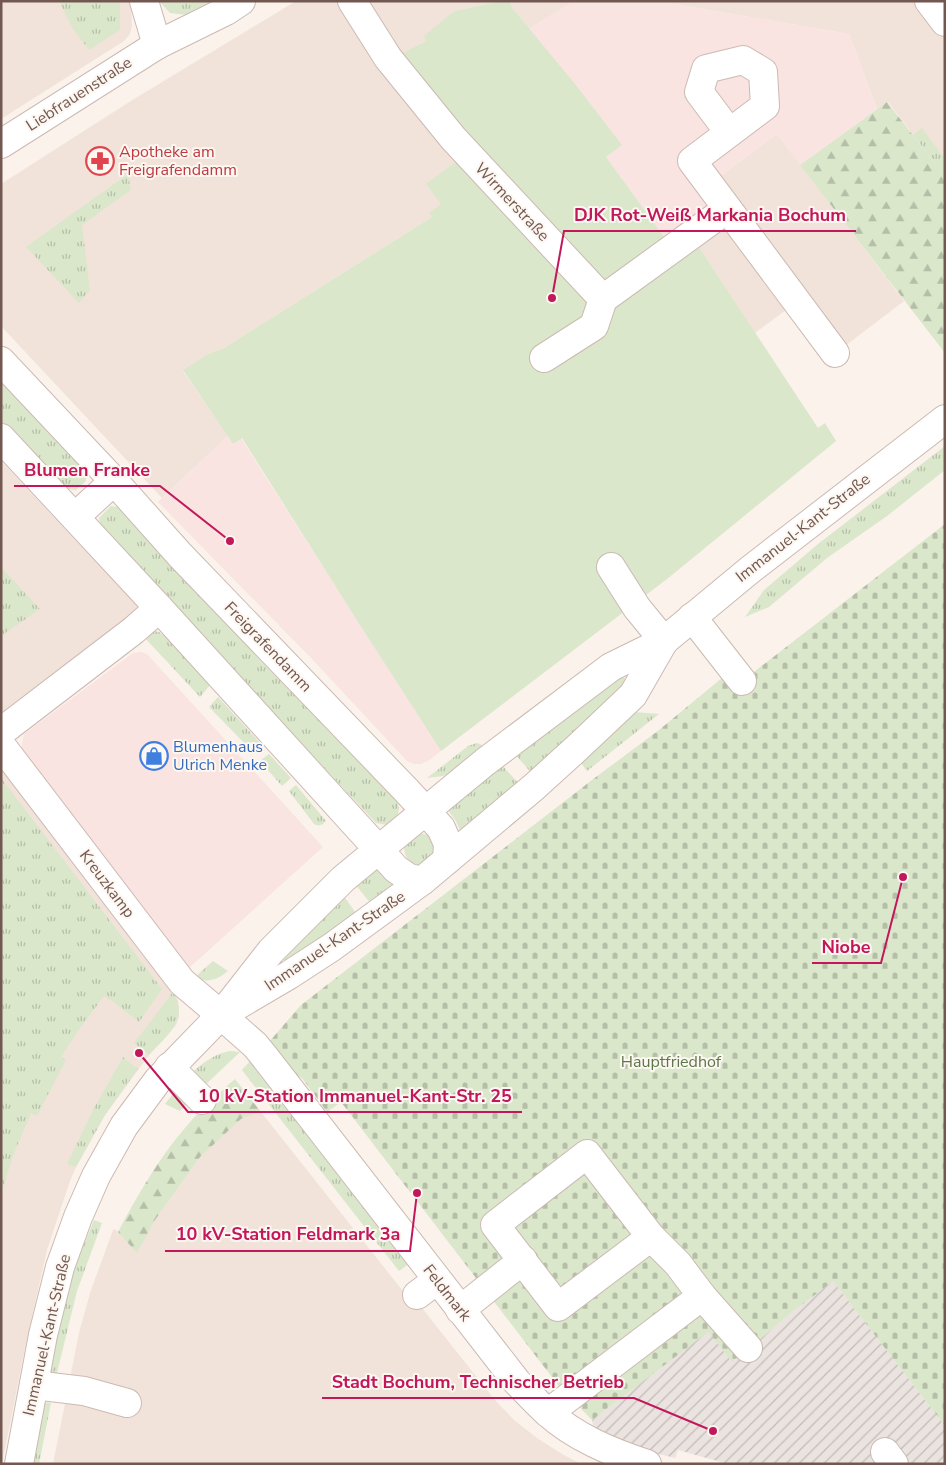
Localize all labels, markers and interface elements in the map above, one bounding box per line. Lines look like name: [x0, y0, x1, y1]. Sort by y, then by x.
street label: Liebfrauenstraße: [22, 52, 136, 136]
place label: Apotheke am Freigrafendamm: [119, 141, 237, 181]
pharmacy icon: Apotheke am Freigrafendamm: [85, 146, 115, 176]
street label: Wirmerstraße: [470, 158, 554, 246]
callout: DJK Rot-Weiß Markania Bochum: [564, 198, 856, 231]
text: DJK Rot-Weiß Markania Bochum: [574, 203, 846, 227]
callout: Blumen Franke: [14, 453, 160, 486]
text: Blumen Franke: [24, 458, 150, 482]
street label: Immanuel-Kant-Straße: [731, 468, 875, 588]
street label: Freigrafendamm: [219, 597, 317, 697]
place label: Blumenhaus Ulrich Menke: [173, 736, 267, 776]
shop icon: Blumenhaus Ulrich Menke: [139, 741, 169, 771]
street label: Kreuzkamp: [74, 845, 140, 923]
street label: Immanuel-Kant-Straße: [260, 886, 410, 996]
callout: Niobe: [812, 930, 881, 963]
text: Niobe: [822, 935, 871, 959]
park label: Hauptfriedhof: [621, 1051, 722, 1073]
callout: 10 kV-Station Immanuel-Kant-Str. 25: [188, 1079, 522, 1112]
text: 10 kV-Station Immanuel-Kant-Str. 25: [198, 1084, 512, 1108]
callout: 10 kV-Station Feldmark 3a: [165, 1218, 410, 1251]
text: 10 kV-Station Feldmark 3a: [176, 1222, 400, 1246]
street label: Immanuel-Kant-Straße: [18, 1252, 76, 1418]
street label: Feldmark: [418, 1260, 477, 1327]
callout: Stadt Bochum, Technischer Betrieb: [322, 1365, 634, 1398]
text: Stadt Bochum, Technischer Betrieb: [332, 1370, 624, 1394]

